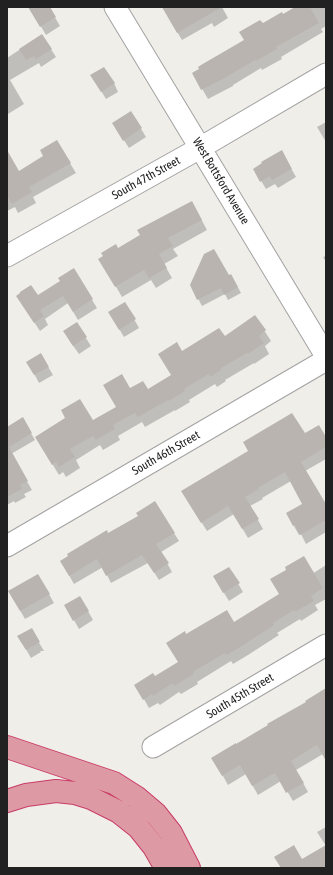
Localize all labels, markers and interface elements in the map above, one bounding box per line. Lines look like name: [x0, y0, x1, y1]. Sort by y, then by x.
street label: West Bottsford Avenue: [189, 135, 253, 227]
street label: South 47th Street: [109, 153, 183, 203]
street label: South 46th Street: [130, 428, 202, 478]
street label: South 45th Street: [204, 670, 276, 722]

